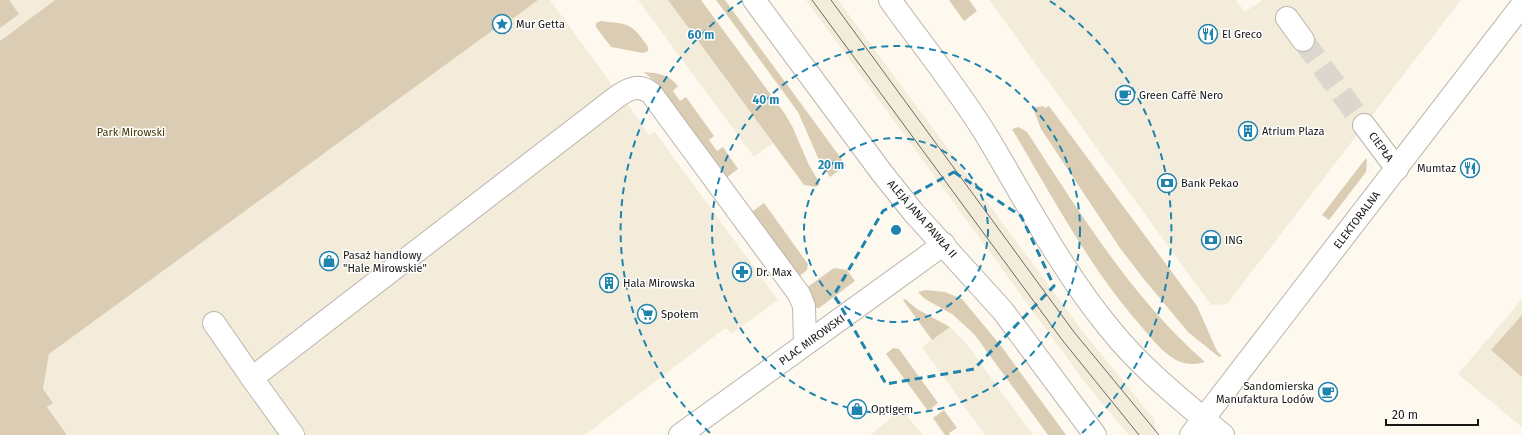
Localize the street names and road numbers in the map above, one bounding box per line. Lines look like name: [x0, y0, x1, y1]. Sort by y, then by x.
street label: CIEPŁA: [1366, 130, 1397, 165]
street label: ALEJA JANA PAWŁA II: [885, 177, 959, 261]
street label: ELEKTORALNA: [1331, 188, 1383, 251]
street label: PLAC MIROWSKI: [777, 312, 847, 368]

